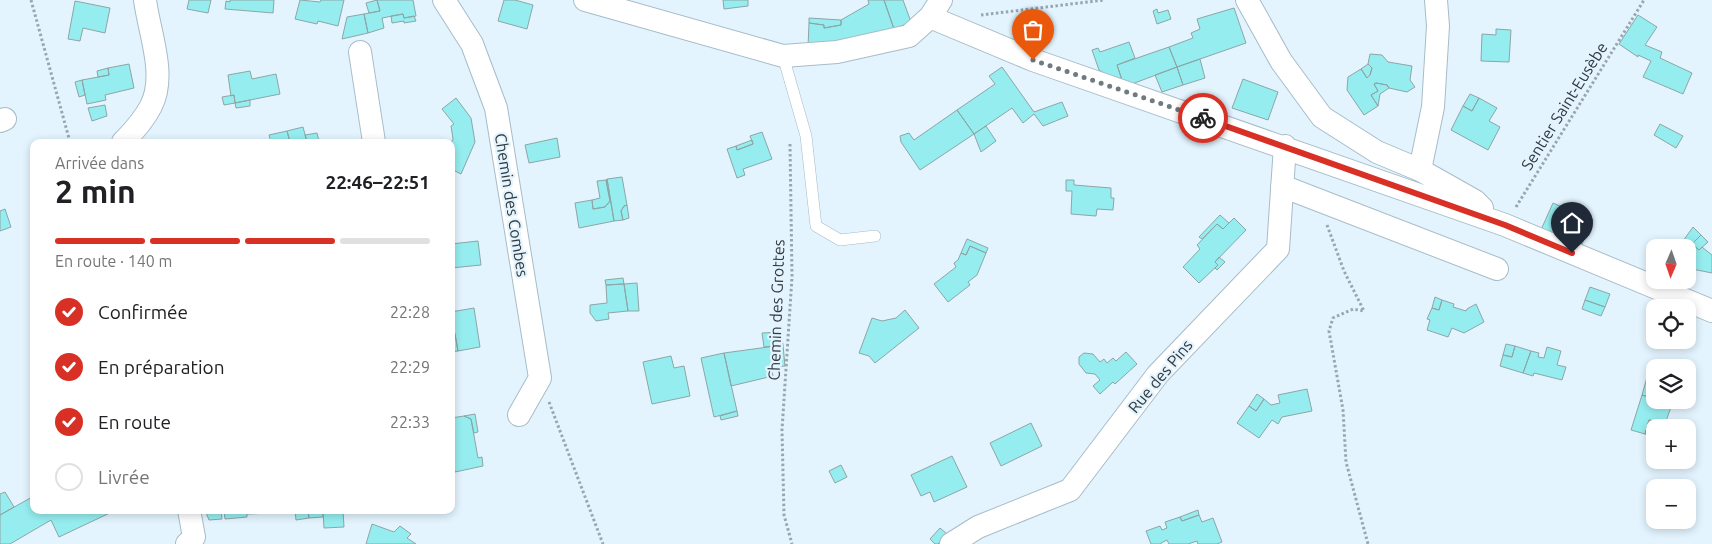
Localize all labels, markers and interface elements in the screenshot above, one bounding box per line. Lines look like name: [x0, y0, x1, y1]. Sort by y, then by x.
pin: [1012, 9, 1054, 60]
icon: bag: [1019, 16, 1047, 44]
street label: Sentier Saint-Eusèbe: [1517, 39, 1611, 173]
courier: [1178, 93, 1228, 143]
icon: bike: [1189, 104, 1217, 132]
street label: Chemin des Combes: [492, 132, 532, 278]
text: Arrivée dans: [55, 154, 144, 172]
text: 22:46–22:51: [325, 171, 430, 193]
text: 2 min: [55, 173, 136, 209]
pin: [1551, 202, 1593, 253]
icon: home: [1558, 209, 1586, 237]
street label: Chemin des Grottes: [765, 239, 787, 381]
north arrow: [1646, 239, 1696, 289]
map controls: [1646, 239, 1696, 529]
text: En route · 140 m: [55, 252, 172, 270]
icon: check: [55, 298, 83, 326]
button: locate: [1646, 299, 1696, 349]
text: Confirmée: [98, 301, 188, 323]
text: 22:28: [390, 303, 430, 321]
street label: Rue des Pins: [1124, 336, 1196, 416]
icon: check: [55, 353, 83, 381]
text: En préparation: [98, 356, 225, 378]
text: 22:29: [390, 358, 430, 376]
button: layers: [1646, 359, 1696, 409]
icon: check: [55, 408, 83, 436]
text: En route: [98, 411, 171, 433]
text: 22:33: [390, 413, 430, 431]
button: +: [1646, 419, 1696, 469]
text: Livrée: [98, 466, 150, 488]
button: −: [1646, 479, 1696, 529]

